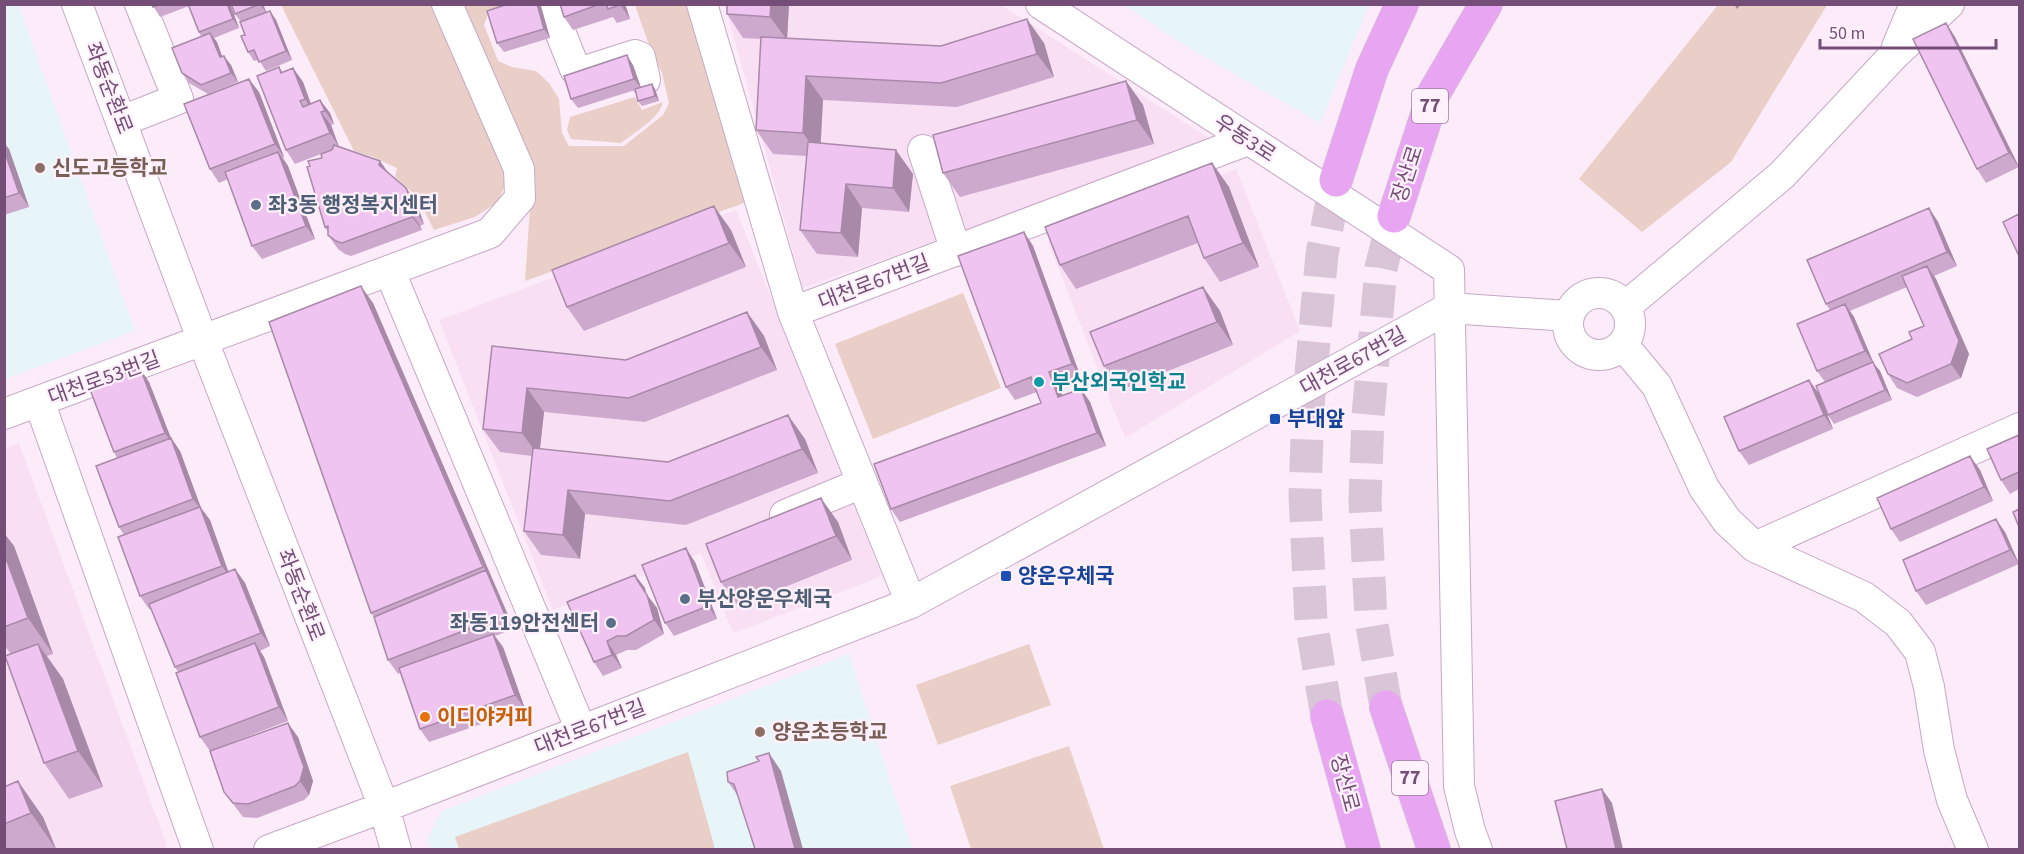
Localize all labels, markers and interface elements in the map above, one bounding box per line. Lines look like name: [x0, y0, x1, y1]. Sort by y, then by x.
scale bar: [1820, 12, 1996, 50]
text: 50 m: [1829, 21, 1865, 46]
street label: 좌동순환로: [78, 38, 140, 138]
road number: 77: [1412, 89, 1448, 123]
street label: 우동3로: [1208, 107, 1282, 169]
street label: 장산로: [1384, 142, 1430, 206]
place label: 신도고등학교: [52, 153, 168, 183]
marker: 신도고등학교: [33, 161, 47, 175]
place label: 좌3동 행정복지센터: [268, 190, 438, 220]
marker: 좌3동 행정복지센터: [249, 198, 263, 212]
street label: 대천로67번길: [814, 247, 934, 317]
street label: 대천로67번길: [1294, 319, 1412, 403]
street label: 대천로53번길: [44, 344, 164, 412]
place label: 부산외국인학교: [1051, 367, 1186, 397]
marker: 부산외국인학교: [1032, 375, 1046, 389]
place label: 부대앞: [1287, 404, 1345, 434]
marker: 부대앞: [1268, 412, 1282, 426]
street label: 좌동순환로: [270, 545, 332, 645]
place label: 양운우체국: [1018, 561, 1115, 591]
marker: 양운우체국: [999, 569, 1013, 583]
place label: 부산양운우체국: [697, 584, 832, 614]
marker: 부산양운우체국: [678, 592, 692, 606]
place label: 좌동119안전센터: [450, 608, 599, 638]
marker: 좌동119안전센터: [604, 616, 618, 630]
street label: 대천로67번길: [530, 692, 650, 762]
place label: 이디야커피: [437, 702, 534, 732]
marker: 이디야커피: [418, 710, 432, 724]
place label: 양운초등학교: [772, 717, 888, 747]
marker: 양운초등학교: [753, 725, 767, 739]
street label: 장산로: [1323, 751, 1367, 815]
road number: 77: [1392, 761, 1428, 795]

